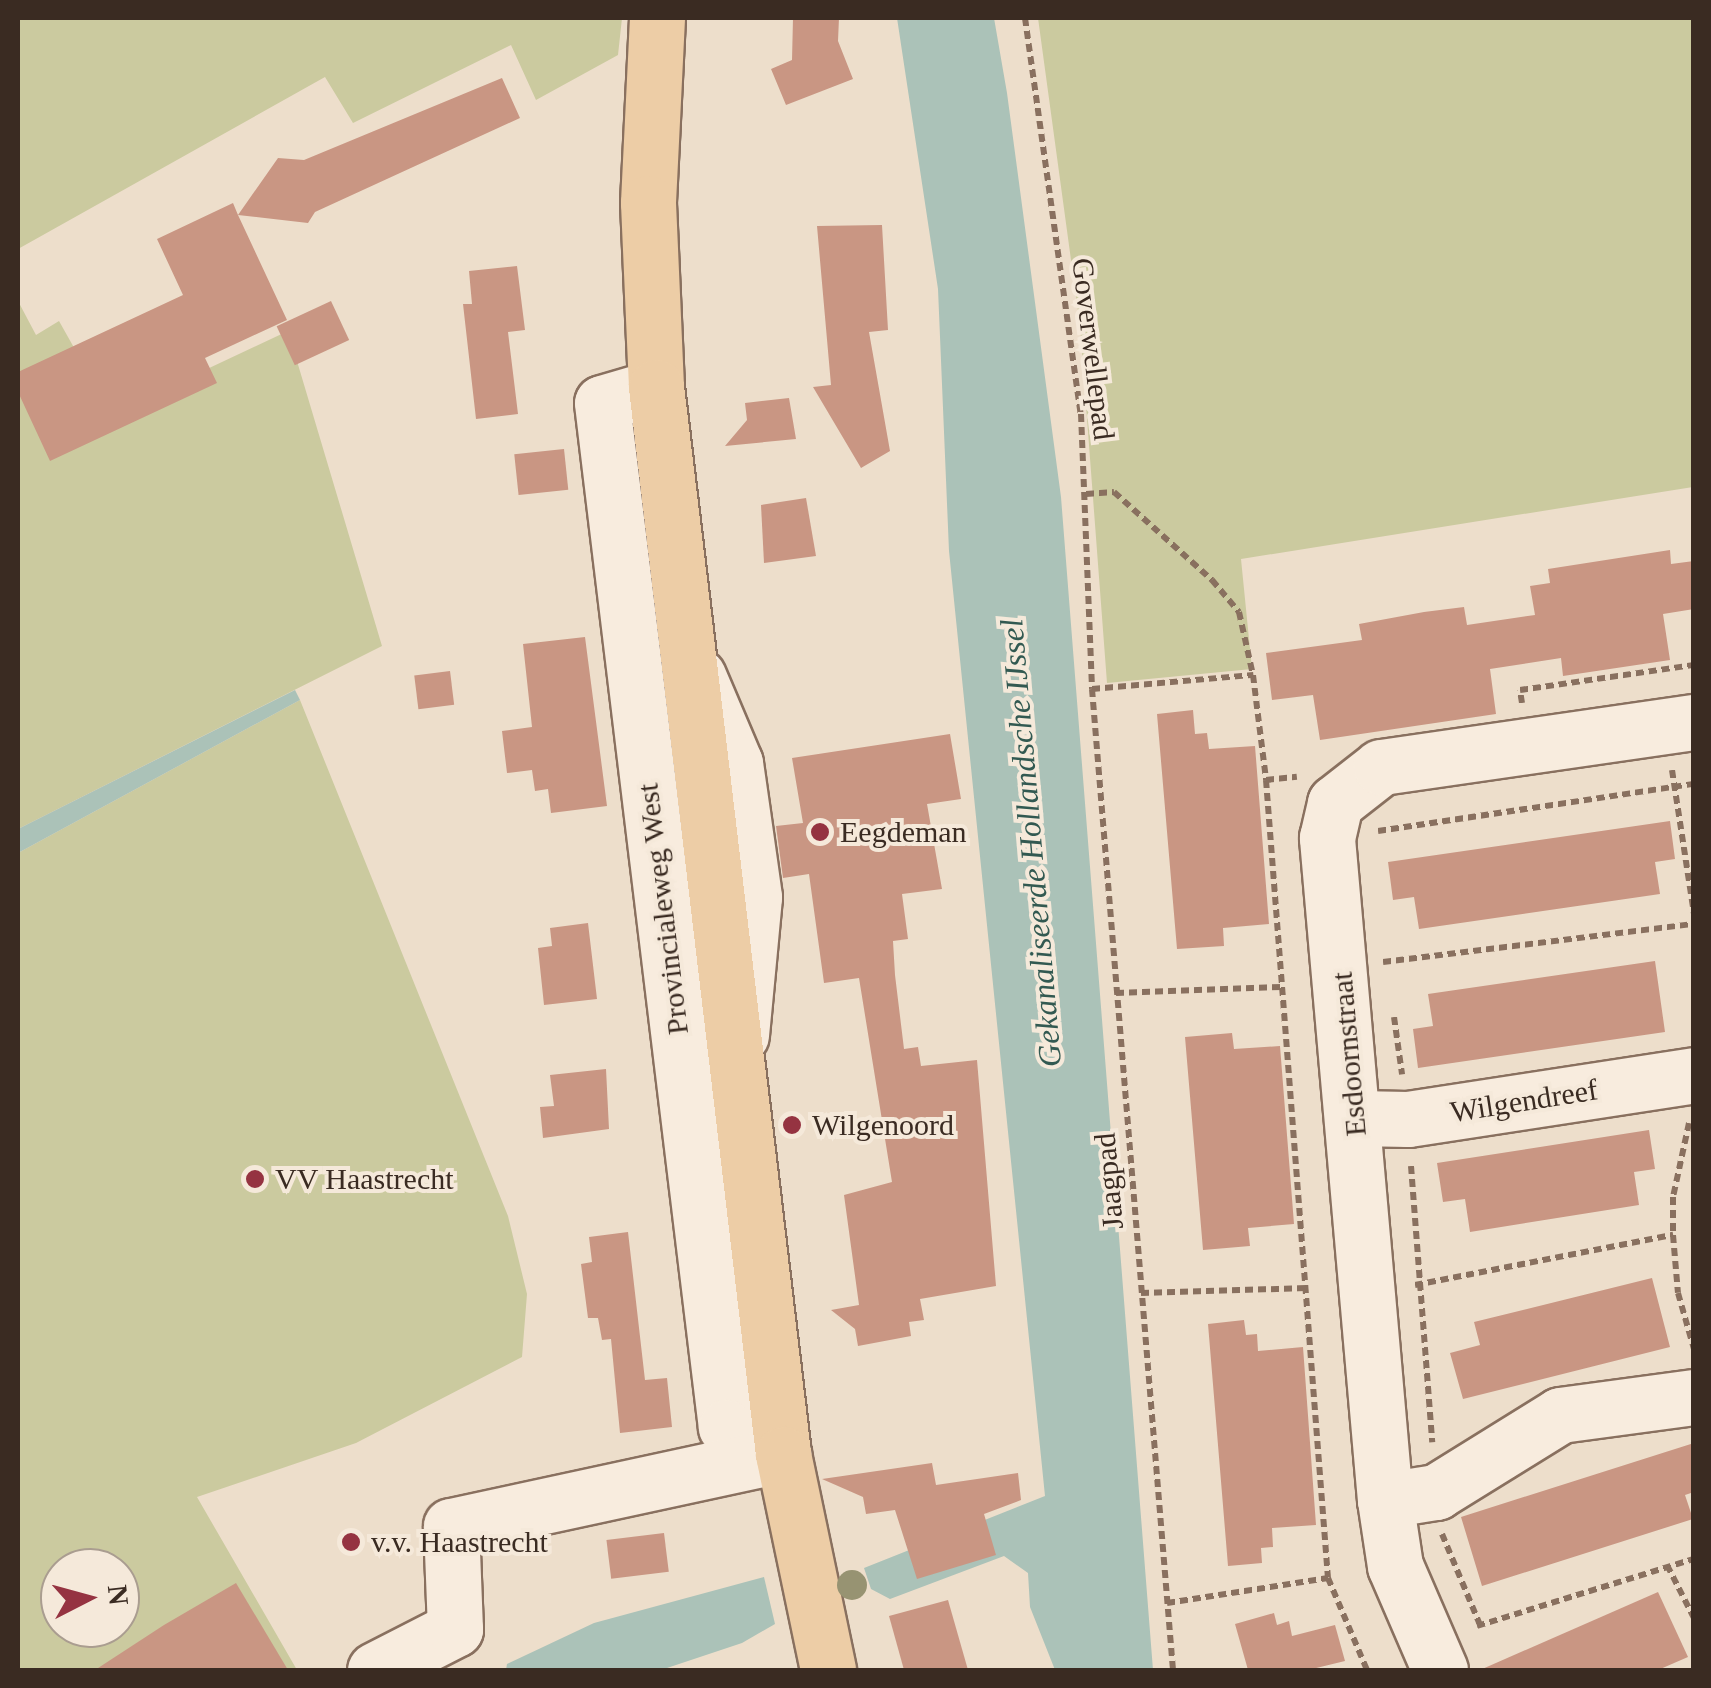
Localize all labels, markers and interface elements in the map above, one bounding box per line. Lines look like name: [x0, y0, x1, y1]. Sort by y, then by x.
street label: Goverwellepad: [1064, 256, 1122, 442]
water label: Gekanaliseerde Hollandsche IJssel: [992, 617, 1070, 1069]
street label: Provincialeweg West: [630, 781, 696, 1037]
place label: Eegdeman: [840, 814, 967, 850]
marker: Eegdeman: [809, 821, 831, 843]
street label: Esdoornstraat: [1324, 970, 1374, 1138]
street label: Wilgendreef: [1448, 1072, 1600, 1130]
place label: Wilgenoord: [812, 1107, 954, 1143]
marker: Wilgenoord: [781, 1114, 803, 1136]
street label: Jaagpad: [1087, 1131, 1131, 1231]
place label: VV Haastrecht: [275, 1161, 454, 1197]
marker: VV Haastrecht: [244, 1168, 266, 1190]
place label: v.v. Haastrecht: [371, 1524, 548, 1560]
marker: v.v. Haastrecht: [340, 1531, 362, 1553]
north arrow: [40, 1548, 140, 1648]
text: N: [102, 1583, 135, 1607]

